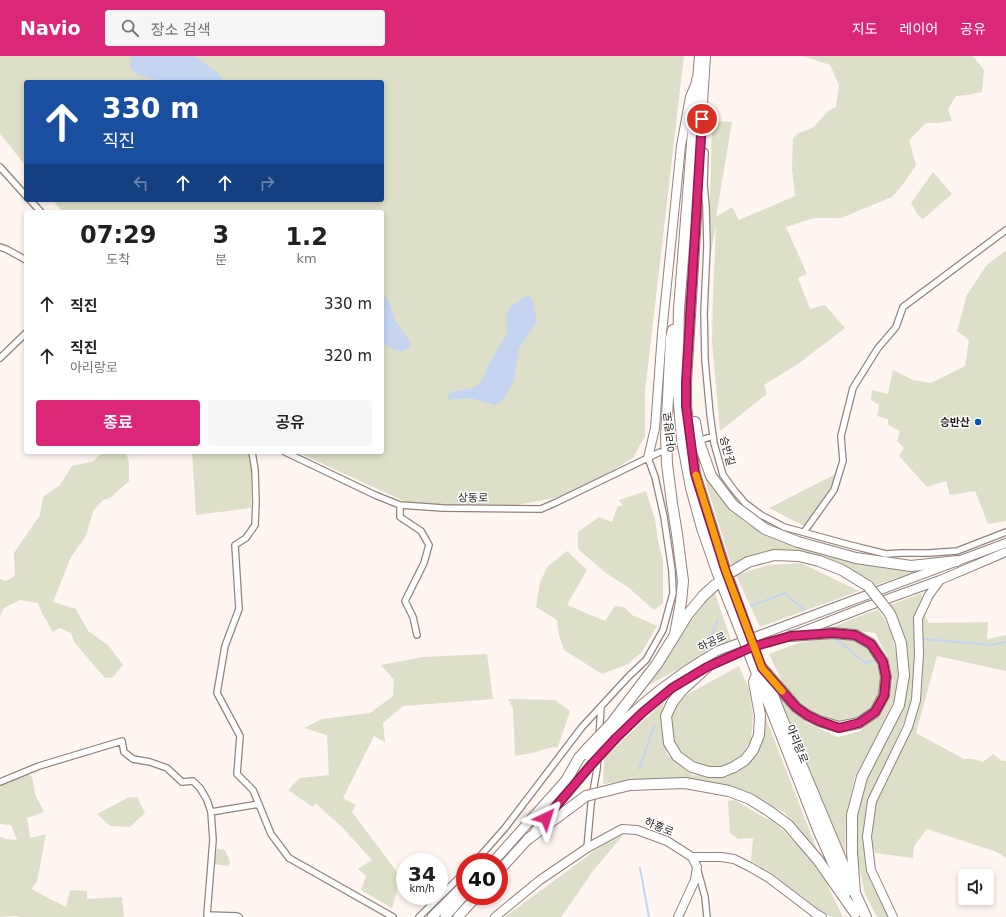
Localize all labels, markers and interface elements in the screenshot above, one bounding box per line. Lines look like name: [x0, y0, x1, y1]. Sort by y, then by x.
search box: [105, 10, 385, 46]
text: Navio: [20, 17, 81, 39]
icon: search: [119, 17, 141, 39]
text: 장소 검색: [151, 21, 211, 39]
text: 지도: [852, 21, 878, 37]
text: 레이어: [900, 21, 938, 37]
text: 공유: [960, 21, 986, 37]
text: 330 m: [102, 92, 199, 125]
icon: ahead: [36, 96, 88, 148]
pin: [685, 102, 719, 136]
icon: arrive: [691, 108, 713, 130]
text: 직진: [102, 130, 135, 151]
icon: left: [130, 172, 152, 194]
icon: ahead: [172, 172, 194, 194]
icon: ahead: [214, 172, 236, 194]
icon: right: [256, 172, 278, 194]
text: 07:29: [80, 221, 157, 249]
text: 3: [213, 221, 229, 249]
text: 1.2: [285, 223, 328, 251]
text: km: [297, 251, 317, 266]
text: 도착: [106, 252, 130, 267]
text: 분: [215, 252, 227, 267]
icon: ahead: [36, 293, 58, 315]
text: 330 m: [324, 295, 372, 313]
text: 직진: [70, 297, 98, 315]
text: 직진: [70, 339, 98, 357]
icon: ahead: [36, 345, 58, 367]
text: 320 m: [324, 347, 372, 365]
text: 아리랑로: [70, 360, 118, 375]
button: 종료: [36, 400, 200, 446]
button: 공유: [208, 400, 372, 446]
street label: 아리랑로: [661, 411, 679, 453]
place label: 승반산: [940, 416, 970, 429]
marker: 승반산: [973, 417, 983, 427]
street label: 승반길: [717, 435, 737, 467]
street label: 상동로: [458, 491, 488, 505]
street label: 하공로: [696, 630, 728, 654]
street label: 아리랑로: [783, 723, 811, 765]
position arrow: [525, 797, 567, 839]
street label: 하흥로: [642, 815, 676, 839]
speed limit sign: 40: [456, 853, 508, 905]
text: 34: [408, 862, 436, 886]
map controls: [958, 869, 994, 905]
button: sound: [958, 869, 994, 905]
text: km/h: [409, 883, 435, 894]

